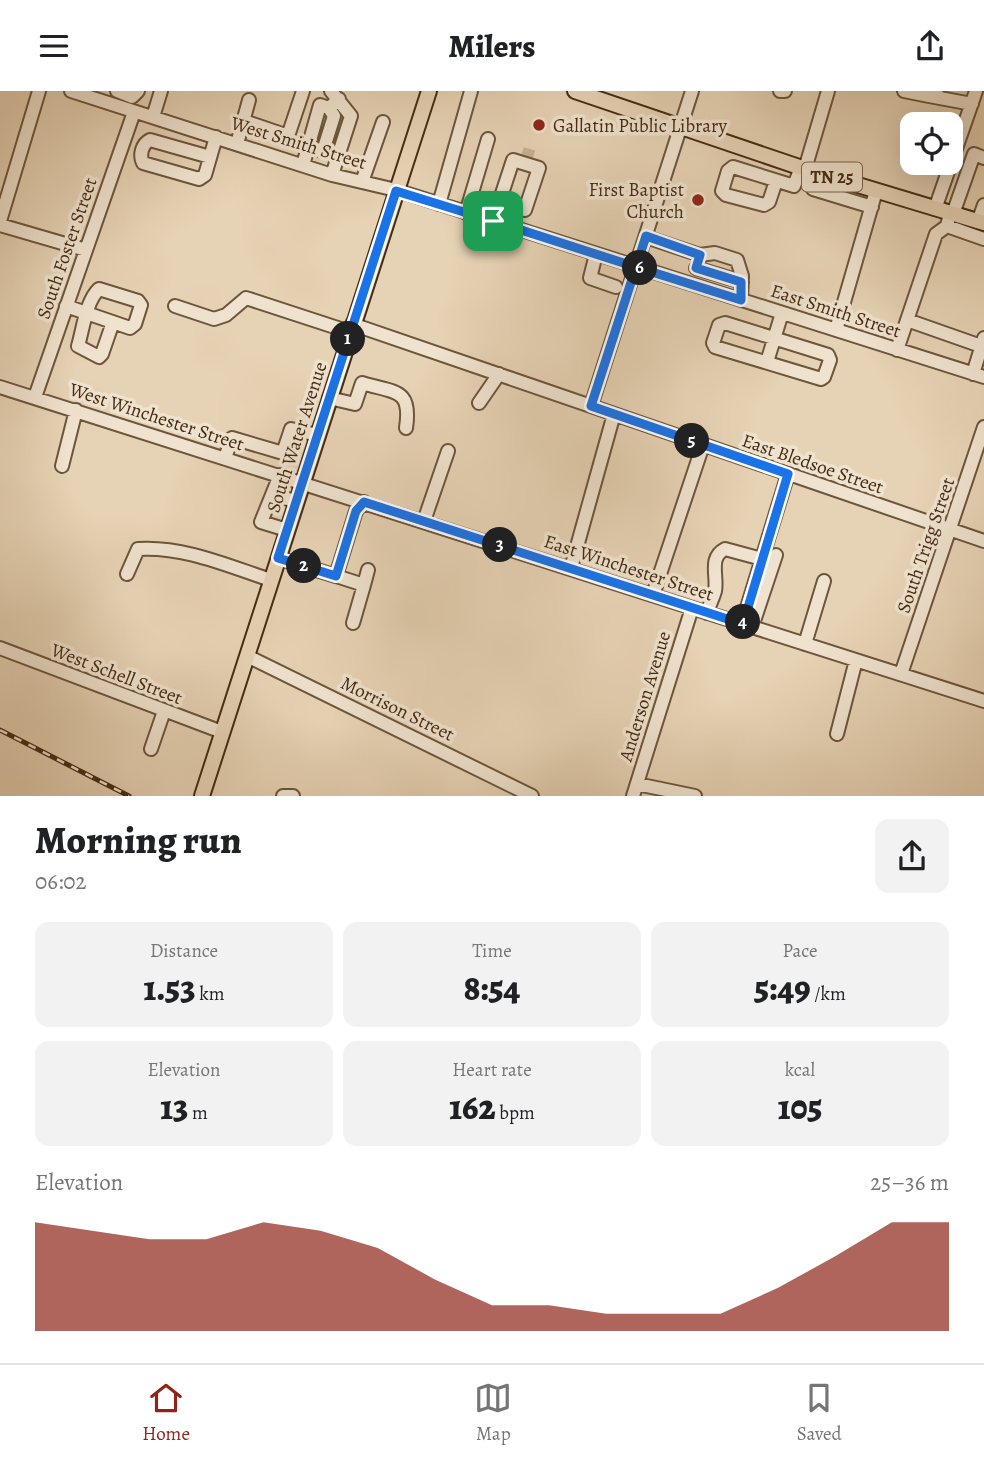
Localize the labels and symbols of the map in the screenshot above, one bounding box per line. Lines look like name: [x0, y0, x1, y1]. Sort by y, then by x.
street label: West Smith Street: [227, 110, 370, 176]
place label: Gallatin Public Library: [553, 113, 728, 139]
marker: Gallatin Public Library: [531, 117, 547, 133]
road number: TN 25: [802, 163, 862, 191]
street label: South Foster Street: [31, 174, 103, 323]
place label: First Baptist Church: [589, 177, 684, 225]
pin: [463, 191, 523, 251]
marker: First Baptist Church: [690, 192, 706, 208]
pin: 6: [622, 251, 658, 285]
street label: East Smith Street: [767, 278, 904, 344]
pin: 1: [330, 321, 366, 357]
street label: South Water Avenue: [260, 359, 334, 516]
street label: West Winchester Street: [65, 376, 247, 457]
pin: 5: [674, 423, 710, 459]
street label: East Bledsoe Street: [738, 428, 887, 500]
street label: South Trigg Street: [891, 474, 961, 616]
pin: 3: [482, 527, 518, 563]
street label: East Winchester Street: [541, 528, 717, 608]
pin: 2: [286, 549, 322, 583]
pin: 4: [726, 605, 760, 639]
street label: Anderson Avenue: [612, 628, 677, 766]
street label: West Schell Street: [46, 637, 186, 711]
street label: Morrison Street: [337, 670, 459, 748]

